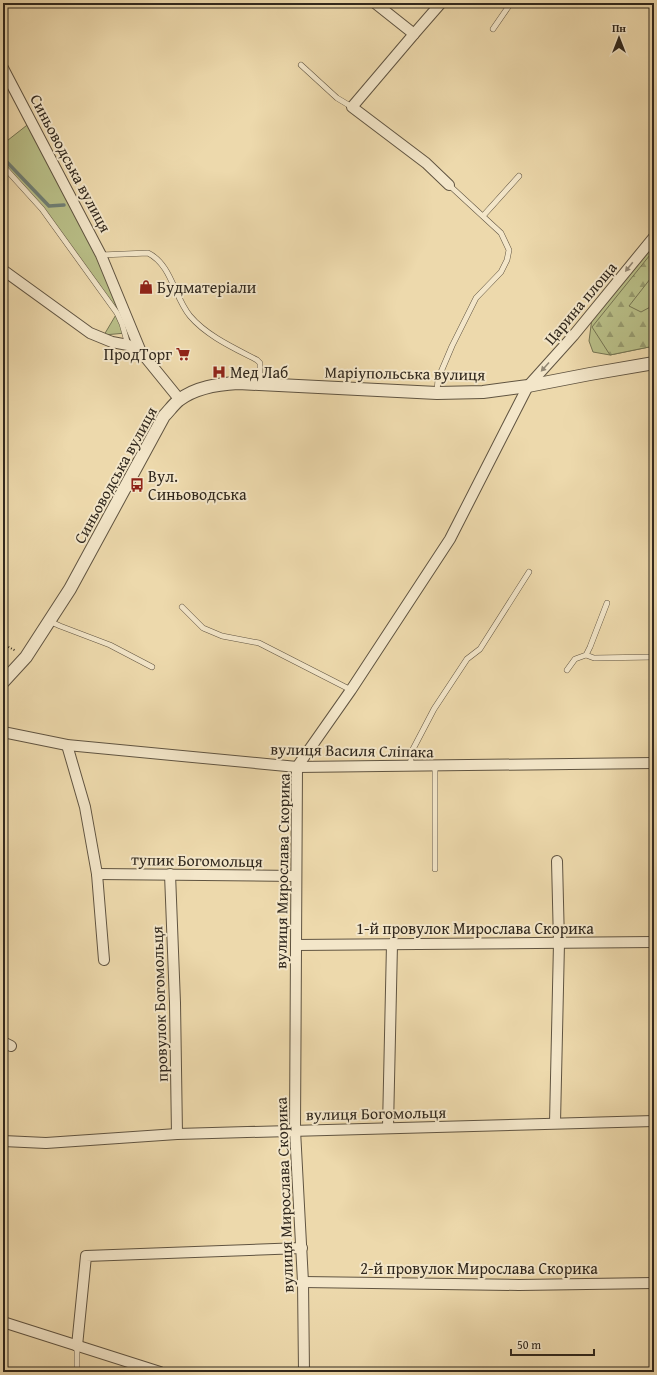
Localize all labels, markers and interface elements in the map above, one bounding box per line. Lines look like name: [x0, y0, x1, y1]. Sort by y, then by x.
north arrow: [599, 18, 639, 58]
text: Пн: [612, 20, 626, 36]
street label: Синьоводська вулиця: [24, 90, 118, 236]
street label: Царина площа: [538, 256, 622, 350]
one-way arrow: [625, 262, 634, 273]
place label: Будматеріали: [157, 275, 257, 299]
shop icon: Будматеріали: [138, 279, 154, 295]
place label: ПродТорг: [104, 342, 172, 366]
supermarket icon: ПродТорг: [175, 346, 191, 362]
place label: Мед Лаб: [230, 360, 288, 384]
street label: Маріупольська вулиця: [324, 360, 486, 386]
one-way arrow: [541, 361, 550, 372]
hospital icon: Мед Лаб: [211, 364, 227, 380]
street label: Синьоводська вулиця: [67, 402, 163, 548]
place label: Вул. Синьоводська: [148, 464, 247, 506]
bus stop icon: Вул. Синьоводська: [129, 477, 145, 493]
street label: вулиця Василя Сліпака: [270, 737, 434, 763]
street label: вулиця Мирослава Скорика: [268, 773, 296, 969]
street label: тупик Богомольця: [131, 847, 263, 873]
street label: 1-й провулок Мирослава Скорика: [356, 916, 594, 940]
street label: провулок Богомольця: [144, 926, 174, 1082]
street label: вулиця Мирослава Скорика: [269, 1096, 299, 1293]
street label: вулиця Богомольця: [306, 1100, 446, 1126]
street label: 2-й провулок Мирослава Скорика: [360, 1256, 598, 1280]
scale bar: [511, 1331, 594, 1357]
text: 50 m: [517, 1336, 541, 1353]

